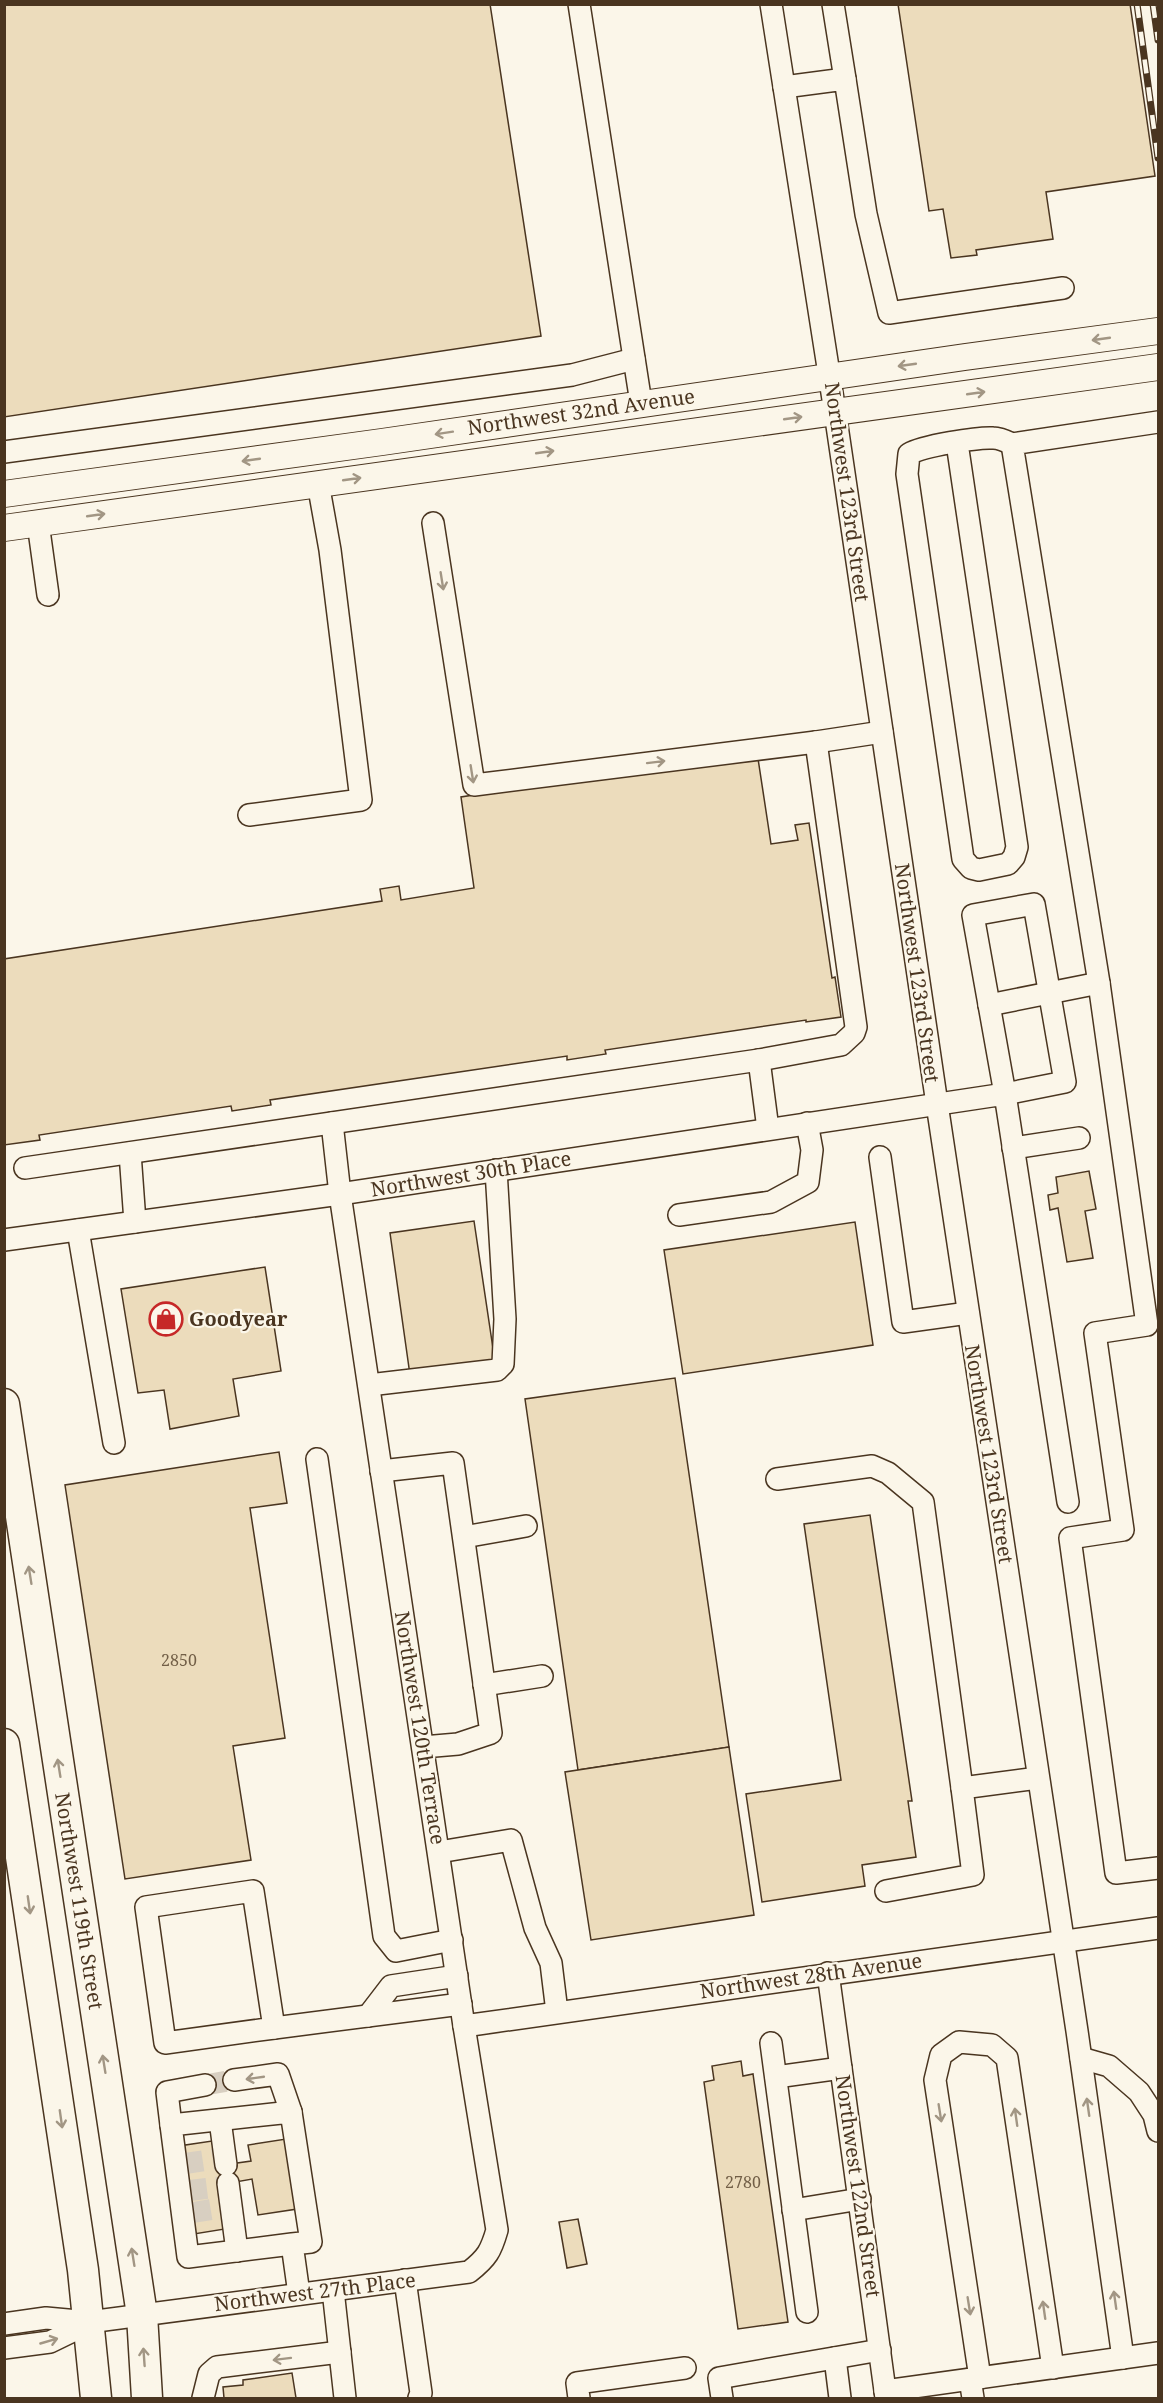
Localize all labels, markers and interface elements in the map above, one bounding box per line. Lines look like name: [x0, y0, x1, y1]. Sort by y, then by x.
one-way arrow: [1091, 334, 1111, 345]
one-way arrow: [898, 360, 918, 371]
street label: Northwest 123rd Street: [819, 380, 876, 603]
street label: Northwest 32nd Avenue: [465, 382, 696, 441]
one-way arrow: [966, 387, 986, 398]
one-way arrow: [783, 413, 803, 424]
one-way arrow: [435, 427, 455, 438]
one-way arrow: [535, 447, 554, 458]
one-way arrow: [242, 455, 262, 466]
one-way arrow: [341, 473, 361, 484]
one-way arrow: [86, 509, 106, 520]
one-way arrow: [437, 571, 448, 590]
one-way arrow: [646, 756, 665, 767]
one-way arrow: [467, 763, 478, 783]
street label: Northwest 123rd Street: [889, 861, 946, 1084]
street label: Northwest 30th Place: [369, 1144, 573, 1203]
shop icon: Goodyear: [148, 1301, 184, 1337]
place label: Goodyear: [189, 1305, 288, 1332]
street label: Northwest 123rd Street: [959, 1342, 1020, 1565]
one-way arrow: [25, 1565, 36, 1585]
street label: Northwest 120th Terrace: [389, 1609, 452, 1847]
house number: 2850: [161, 1649, 197, 1671]
one-way arrow: [54, 1758, 65, 1778]
street label: Northwest 119th Street: [49, 1790, 110, 2011]
one-way arrow: [23, 1895, 34, 1915]
street label: Northwest 28th Avenue: [698, 1947, 924, 2004]
one-way arrow: [98, 2055, 109, 2075]
one-way arrow: [245, 2072, 265, 2083]
street label: Northwest 122nd Street: [829, 2073, 888, 2299]
one-way arrow: [1082, 2098, 1093, 2117]
one-way arrow: [934, 2103, 945, 2122]
one-way arrow: [1010, 2108, 1021, 2128]
one-way arrow: [55, 2109, 66, 2128]
house number: 2780: [725, 2171, 761, 2193]
one-way arrow: [128, 2248, 139, 2267]
street label: Northwest 27th Place: [213, 2266, 417, 2317]
one-way arrow: [1109, 2291, 1120, 2311]
one-way arrow: [964, 2295, 975, 2315]
one-way arrow: [1039, 2301, 1050, 2320]
one-way arrow: [39, 2334, 58, 2346]
one-way arrow: [139, 2347, 150, 2367]
one-way arrow: [272, 2354, 292, 2365]

